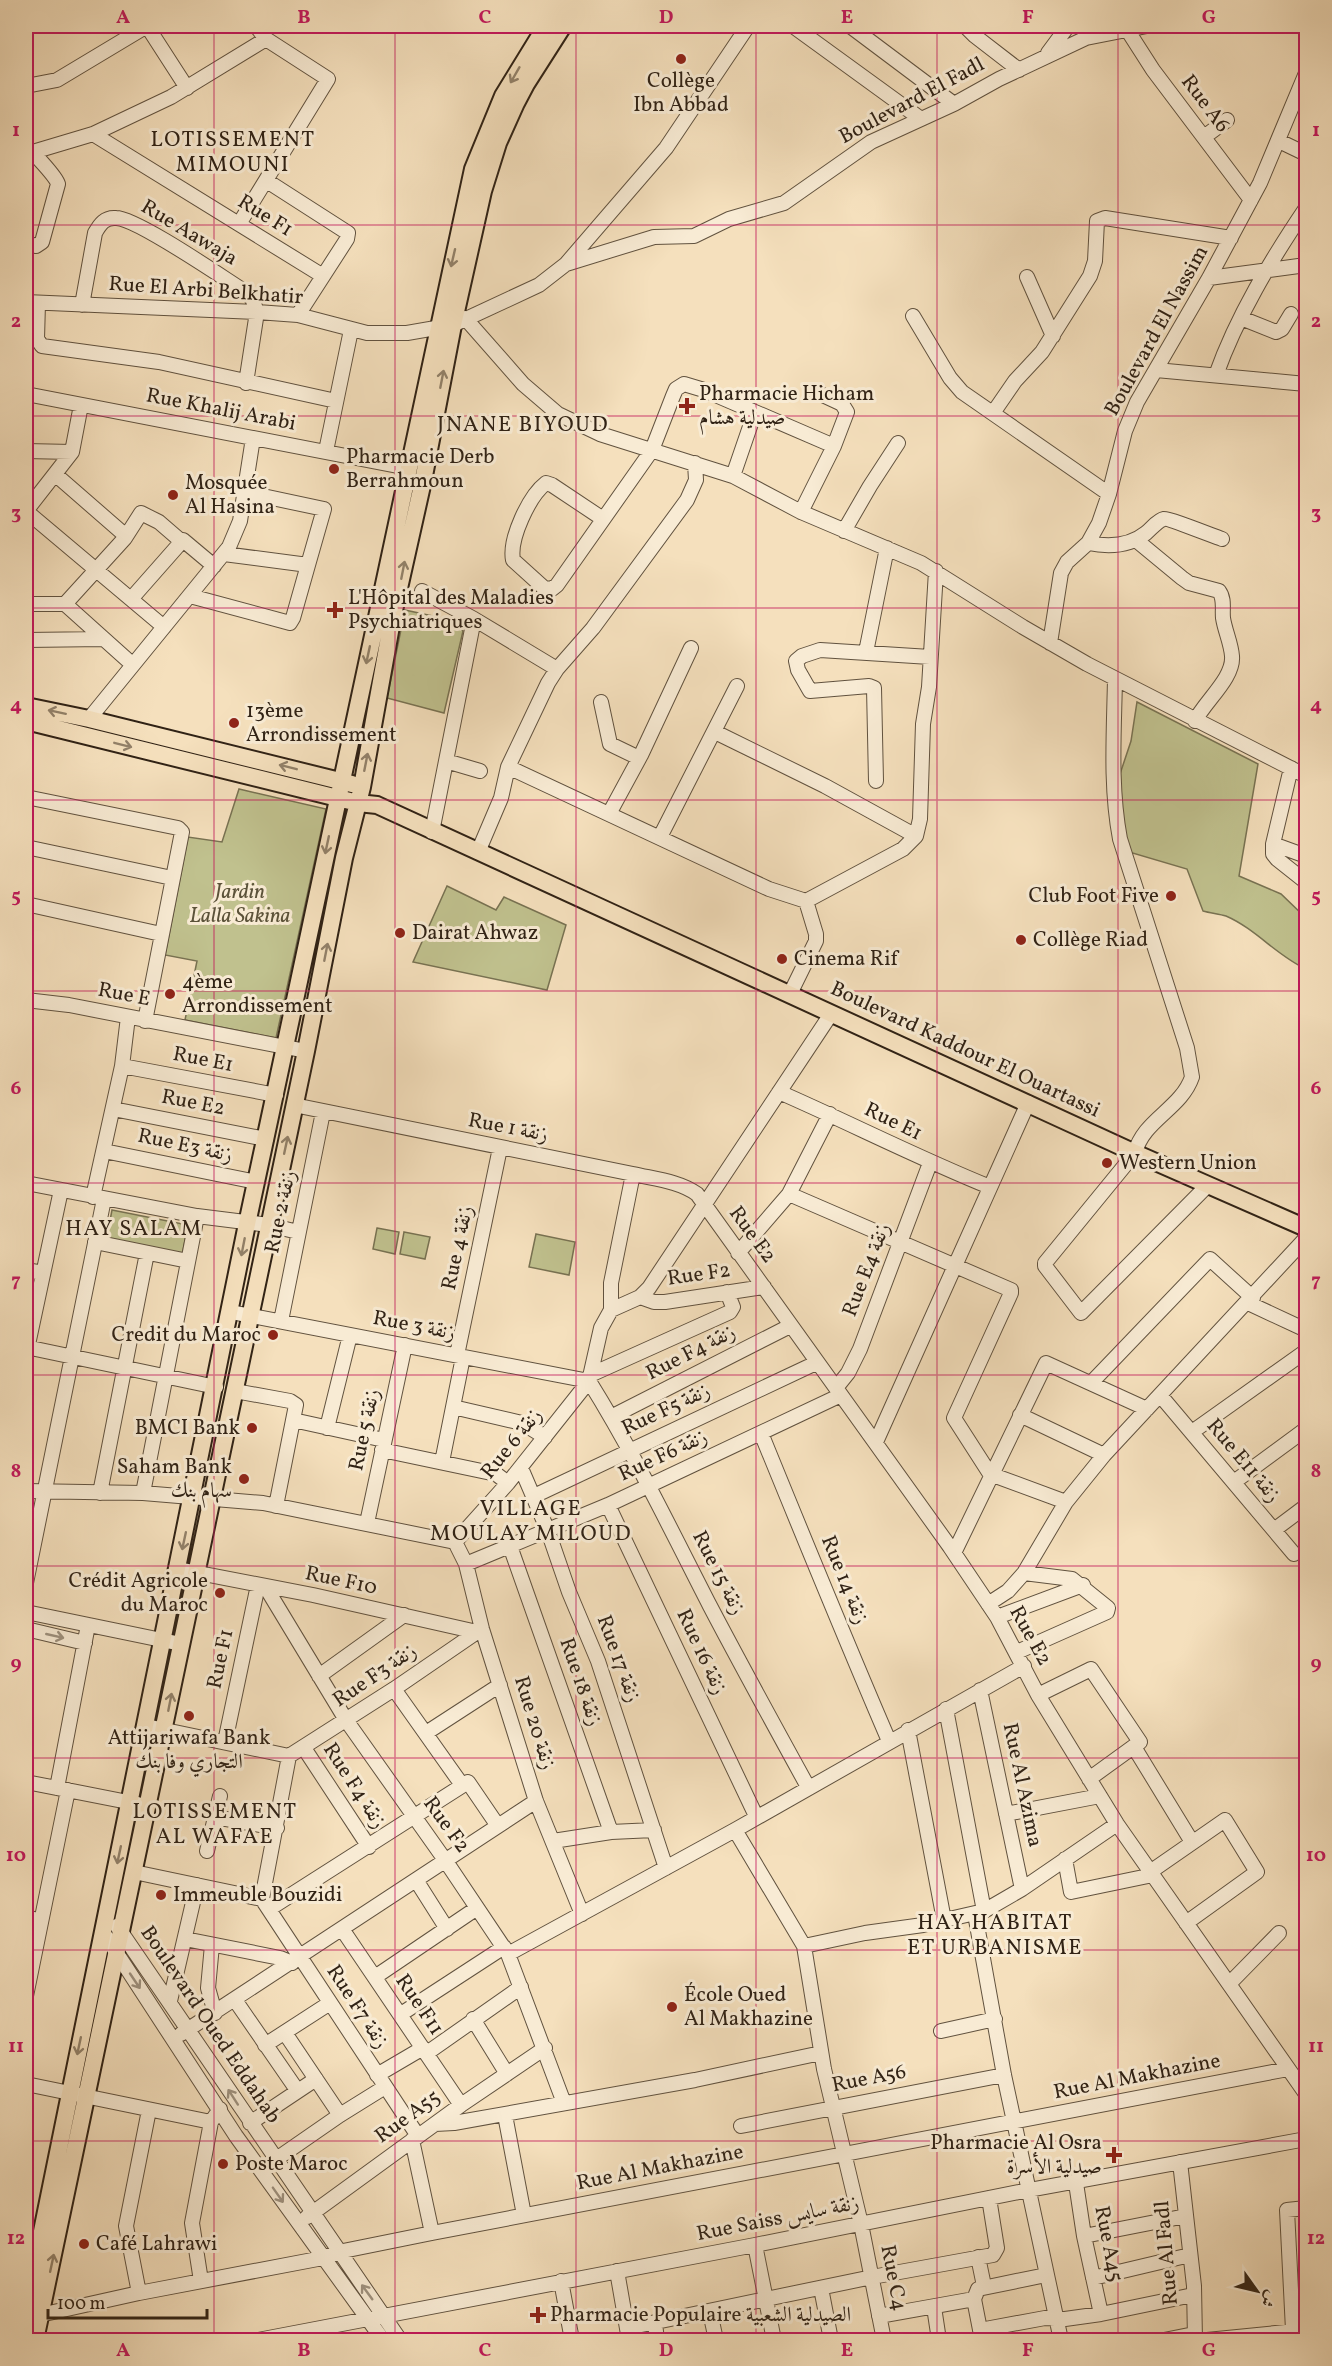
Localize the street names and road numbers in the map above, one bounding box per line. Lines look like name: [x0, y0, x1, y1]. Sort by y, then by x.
street label: Boulevard El Fadl: [834, 50, 990, 152]
street label: Rue A6: [1174, 69, 1236, 139]
street label: Rue F1: [232, 188, 298, 244]
street label: Rue Aawaja: [135, 193, 243, 273]
street label: Boulevard El Nassim: [1098, 241, 1216, 421]
street label: Rue El Arbi Belkhatir: [108, 270, 304, 312]
street label: Rue Khalij Arabi: [144, 381, 298, 439]
street label: Boulevard Kaddour El Ouartassi: [825, 975, 1105, 1125]
street label: Rue E: [95, 976, 153, 1014]
street label: Rue E1: [170, 1040, 236, 1080]
street label: Rue E2: [159, 1083, 227, 1123]
street label: Rue E1: [859, 1096, 927, 1148]
street label: Rue 1 زنقة: [465, 1106, 551, 1150]
street label: Rue E3 زنقة: [135, 1122, 235, 1170]
street label: Rue 2 زنقة: [258, 1168, 304, 1256]
street label: Rue E2: [721, 1200, 783, 1270]
street label: Rue 4 زنقة: [435, 1203, 481, 1293]
street label: Rue E4 زنقة: [836, 1219, 898, 1321]
street label: Rue F2: [666, 1256, 732, 1294]
street label: Rue 3 زنقة: [370, 1304, 458, 1348]
street label: Rue F4 زنقة: [641, 1318, 741, 1388]
street label: Rue F5 زنقة: [617, 1377, 715, 1443]
street label: Rue 5 زنقة: [342, 1386, 388, 1474]
street label: Rue 6 زنقة: [474, 1402, 550, 1486]
street label: Rue E11 زنقة: [1199, 1413, 1287, 1509]
street label: Rue F6 زنقة: [614, 1423, 712, 1489]
street label: Rue 15 زنقة: [684, 1526, 752, 1620]
street label: Rue 14 زنقة: [813, 1531, 875, 1629]
street label: Rue F10: [302, 1559, 380, 1603]
street label: Rue E2: [1002, 1601, 1058, 1671]
street label: Rue 16 زنقة: [668, 1604, 734, 1700]
street label: Rue 17 زنقة: [589, 1611, 647, 1707]
street label: Rue F1: [201, 1626, 241, 1692]
street label: Rue 18 زنقة: [551, 1634, 609, 1730]
street label: Rue F3 زنقة: [327, 1637, 423, 1715]
street label: Rue 20 زنقة: [506, 1673, 562, 1773]
street label: Rue Al Azima: [995, 1720, 1049, 1850]
street label: Rue F4 زنقة: [315, 1737, 393, 1835]
street label: Rue F2: [416, 1791, 476, 1859]
street label: Boulevard Oued Eddahab: [133, 1920, 287, 2130]
street label: Rue F7 زنقة: [319, 1959, 395, 2055]
street label: Rue F11: [388, 1969, 450, 2041]
street label: Rue Al Makhazine: [1051, 2047, 1223, 2107]
street label: Rue A56: [829, 2058, 909, 2100]
street label: Rue A55: [369, 2083, 447, 2151]
street label: Rue Al Makhazine: [574, 2138, 746, 2198]
street label: Rue Saiss زنقة سايس: [694, 2189, 862, 2249]
street label: Rue Al Fadl: [1148, 2199, 1186, 2307]
street label: Rue A45: [1086, 2203, 1130, 2285]
street label: Rue C4: [872, 2243, 914, 2313]

